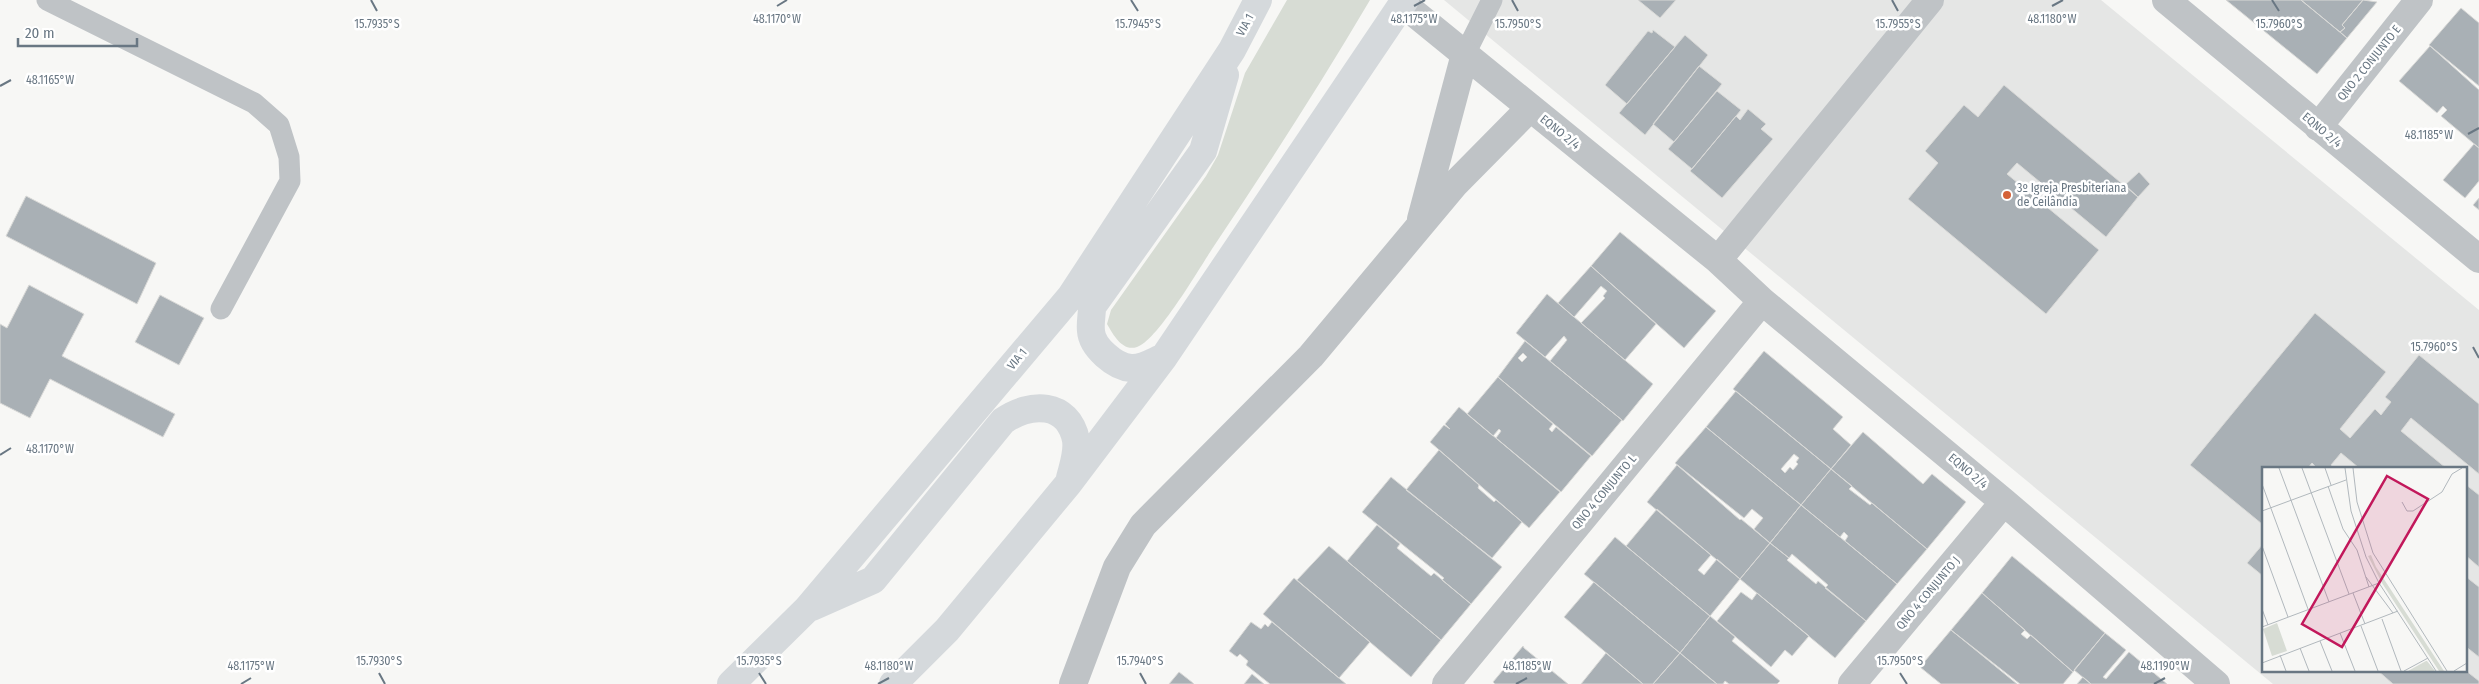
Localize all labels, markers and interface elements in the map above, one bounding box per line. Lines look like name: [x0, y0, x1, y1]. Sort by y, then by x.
text: 48.1170°W: [753, 12, 801, 26]
street label: VIA 1: [1233, 12, 1257, 38]
text: 48.1175°W: [1390, 12, 1438, 26]
text: 48.1180°W: [2027, 12, 2077, 26]
scale bar: [18, 15, 136, 47]
text: 15.7935°S: [354, 17, 400, 31]
text: 15.7945°S: [1115, 17, 1161, 31]
text: 15.7950°S: [1495, 17, 1541, 31]
text: 15.7955°S: [1875, 17, 1921, 31]
text: 15.7960°S: [2255, 17, 2303, 31]
street label: QNO 2 CONJUNTO E: [2334, 22, 2404, 103]
text: 20 m: [25, 24, 55, 42]
text: 48.1165°W: [26, 73, 74, 87]
street label: EQNO 2/4: [2300, 110, 2345, 151]
street label: EQNO 2/4: [1537, 112, 1583, 152]
text: 48.1185°W: [2405, 128, 2453, 142]
place label: 3º Igreja Presbiteriana de Ceilândia: [2017, 181, 2126, 209]
marker: 3º Igreja Presbiteriana de Ceilândia: [2001, 189, 2013, 201]
text: 15.7960°S: [2410, 340, 2458, 354]
street label: VIA 1: [1004, 346, 1030, 372]
text: 48.1170°W: [26, 442, 74, 456]
street label: QNO 4 CONJUNTO L: [1569, 451, 1640, 532]
street label: EQNO 2/4: [1946, 451, 1991, 492]
inset map: [2262, 467, 2466, 672]
street label: QNO 4 CONJUNTO J: [1893, 554, 1963, 632]
text: 15.7930°S: [356, 654, 402, 668]
text: 15.7935°S: [736, 654, 782, 668]
text: 15.7940°S: [1117, 654, 1163, 668]
text: 15.7950°S: [1877, 654, 1923, 668]
text: 48.1175°W: [227, 659, 275, 673]
text: 48.1180°W: [864, 659, 914, 673]
text: 48.1185°W: [1503, 659, 1551, 673]
text: 48.1190°W: [2140, 659, 2190, 673]

